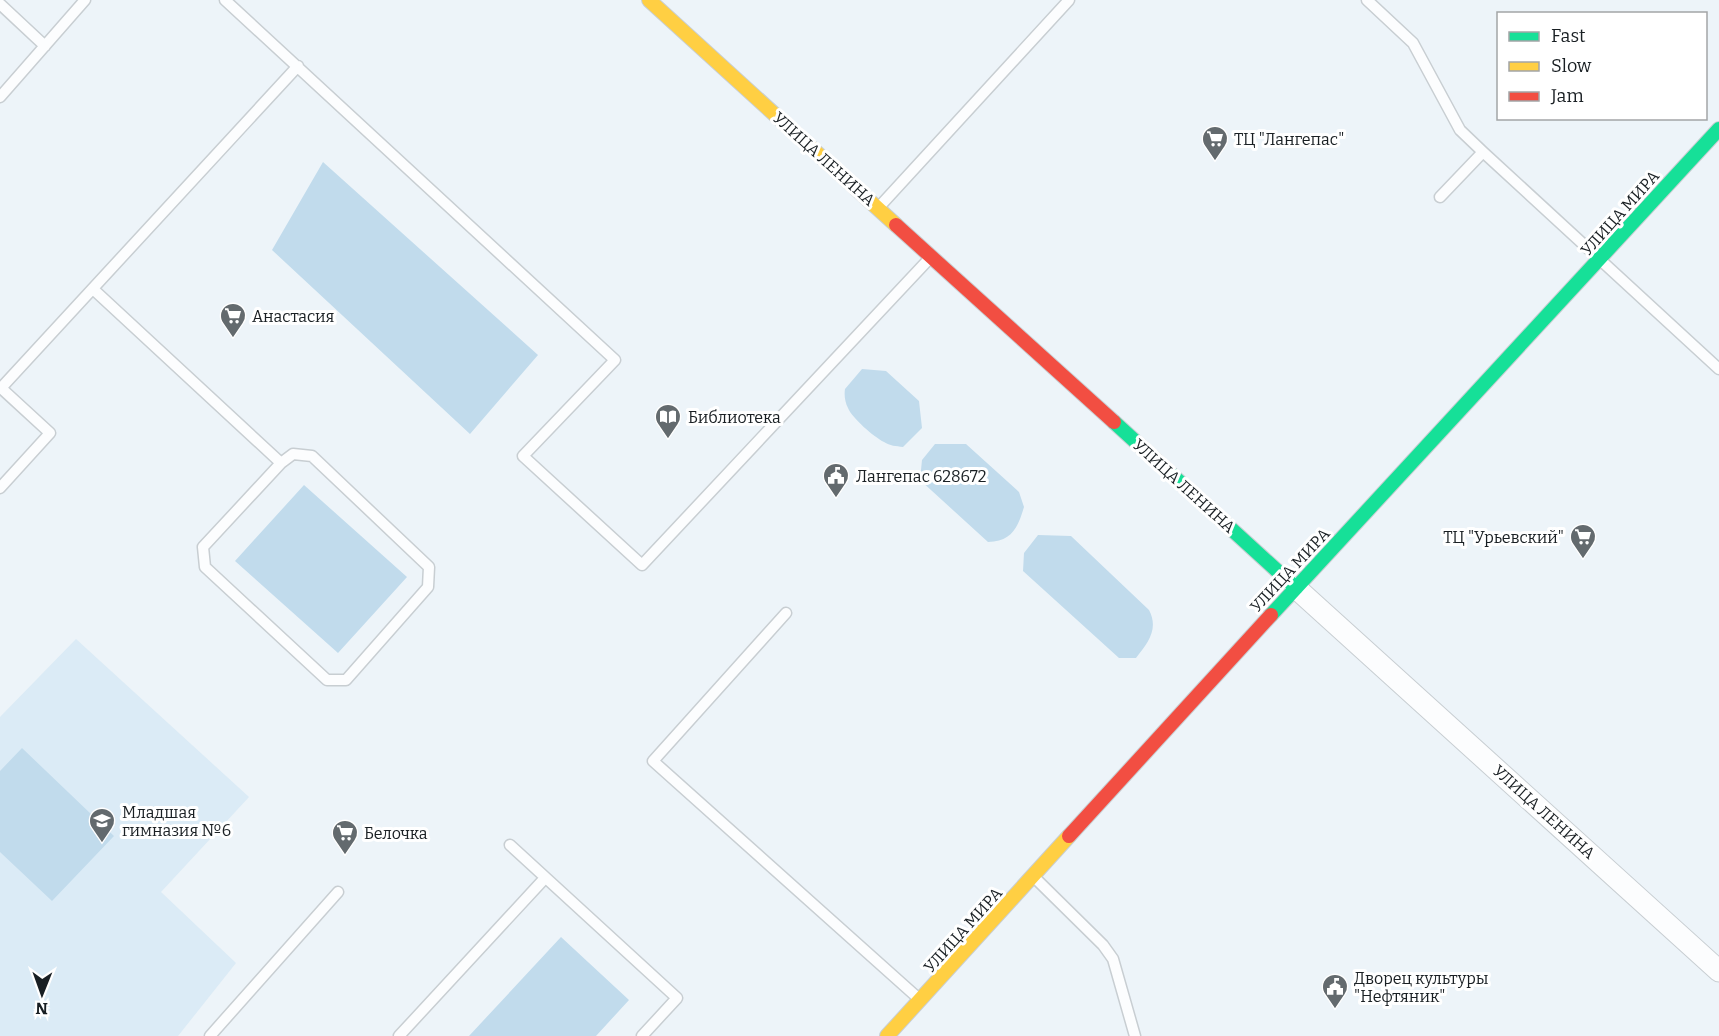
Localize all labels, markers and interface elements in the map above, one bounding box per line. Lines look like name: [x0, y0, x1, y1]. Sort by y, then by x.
legend: [1497, 12, 1707, 120]
text: Fast: [1551, 25, 1586, 47]
text: Slow: [1551, 55, 1592, 77]
text: Jam: [1550, 85, 1584, 107]
street label: УЛИЦА ЛЕНИНА: [769, 108, 880, 210]
supermarket icon: ТЦ "Лангепас": [1200, 124, 1230, 162]
place label: ТЦ "Лангепас": [1234, 130, 1344, 149]
street label: УЛИЦА МИРА: [1577, 166, 1664, 259]
supermarket icon: Анастасия: [218, 301, 248, 339]
place label: Анастасия: [252, 307, 334, 326]
library icon: Библиотека: [653, 402, 683, 440]
place label: Библиотека: [688, 408, 781, 427]
street label: УЛИЦА ЛЕНИНА: [1129, 435, 1240, 537]
public building icon: Лангепас 628672: [821, 461, 851, 499]
place label: Лангепас 628672: [856, 467, 986, 486]
supermarket icon: ТЦ "Урьевский": [1568, 522, 1598, 560]
street label: УЛИЦА МИРА: [1246, 524, 1334, 616]
place label: ТЦ "Урьевский": [1443, 528, 1564, 547]
street label: УЛИЦА ЛЕНИНА: [1489, 761, 1600, 863]
place label: Младшая гимназия №6: [122, 803, 231, 840]
school or university icon: Младшая гимназия №6: [87, 806, 117, 844]
supermarket icon: Белочка: [330, 818, 360, 856]
place label: Белочка: [364, 824, 428, 843]
street label: УЛИЦА МИРА: [920, 883, 1007, 976]
north arrow: [12, 964, 72, 1024]
place label: Дворец культуры "Нефтяник": [1354, 969, 1489, 1006]
public building icon: Дворец культуры "Нефтяник": [1320, 972, 1350, 1010]
text: N: [35, 999, 48, 1018]

